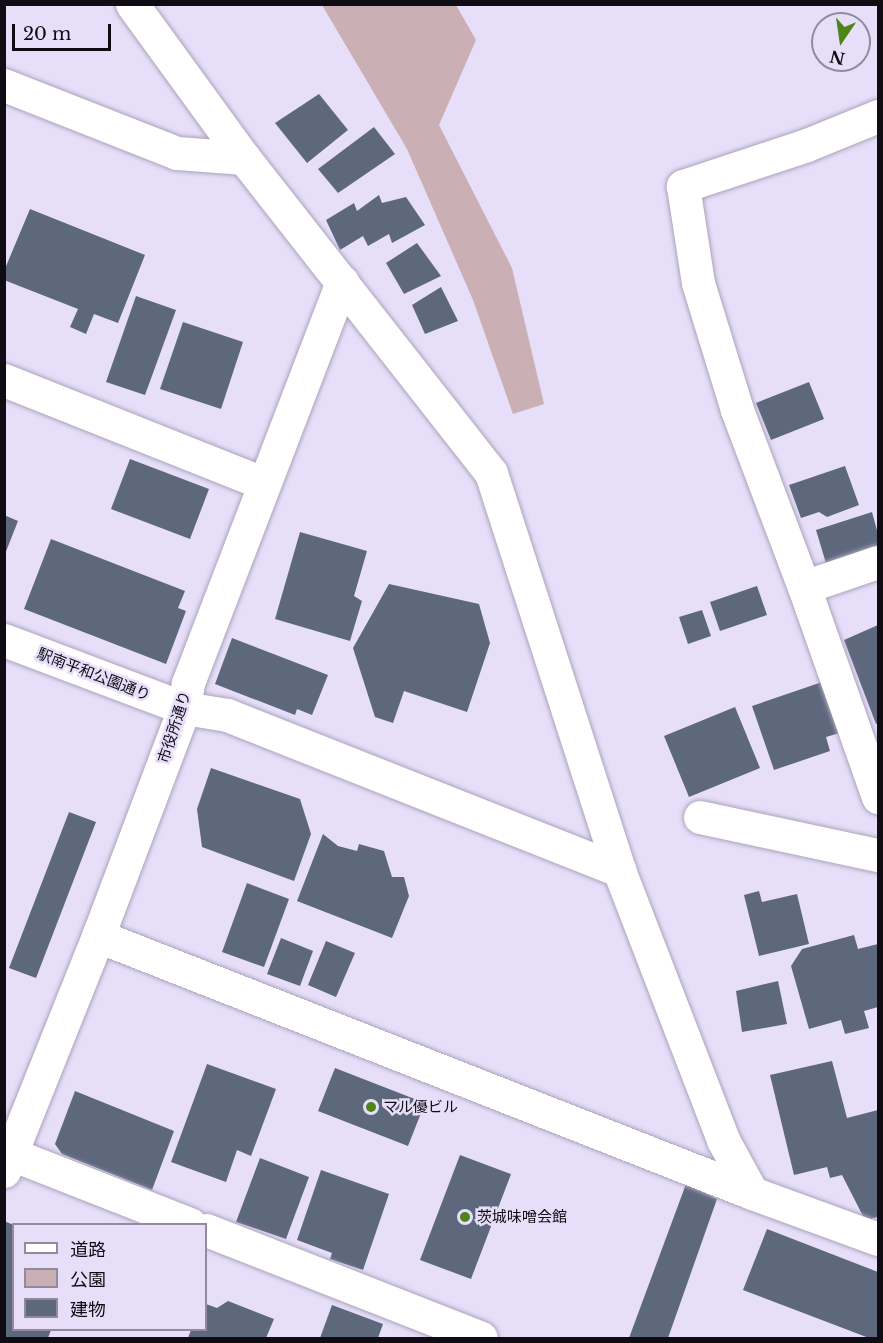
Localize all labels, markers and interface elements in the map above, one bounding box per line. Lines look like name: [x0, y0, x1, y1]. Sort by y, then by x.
scale bar: [15, 12, 114, 50]
north arrow: [811, 12, 871, 72]
text: 20 m: [23, 23, 71, 45]
text: N: [828, 46, 847, 69]
street label: 駅南平和公園通り: [35, 644, 153, 704]
street label: 市役所通り: [154, 689, 194, 765]
place label: マル優ビル: [383, 1098, 458, 1116]
marker: マル優ビル: [364, 1100, 378, 1114]
place label: 茨城味噌会館: [477, 1208, 567, 1226]
marker: 茨城味噌会館: [458, 1210, 472, 1224]
legend: [12, 1223, 207, 1331]
text: 道路: [70, 1239, 106, 1261]
text: 公園: [70, 1269, 106, 1291]
text: 建物: [70, 1299, 106, 1321]

